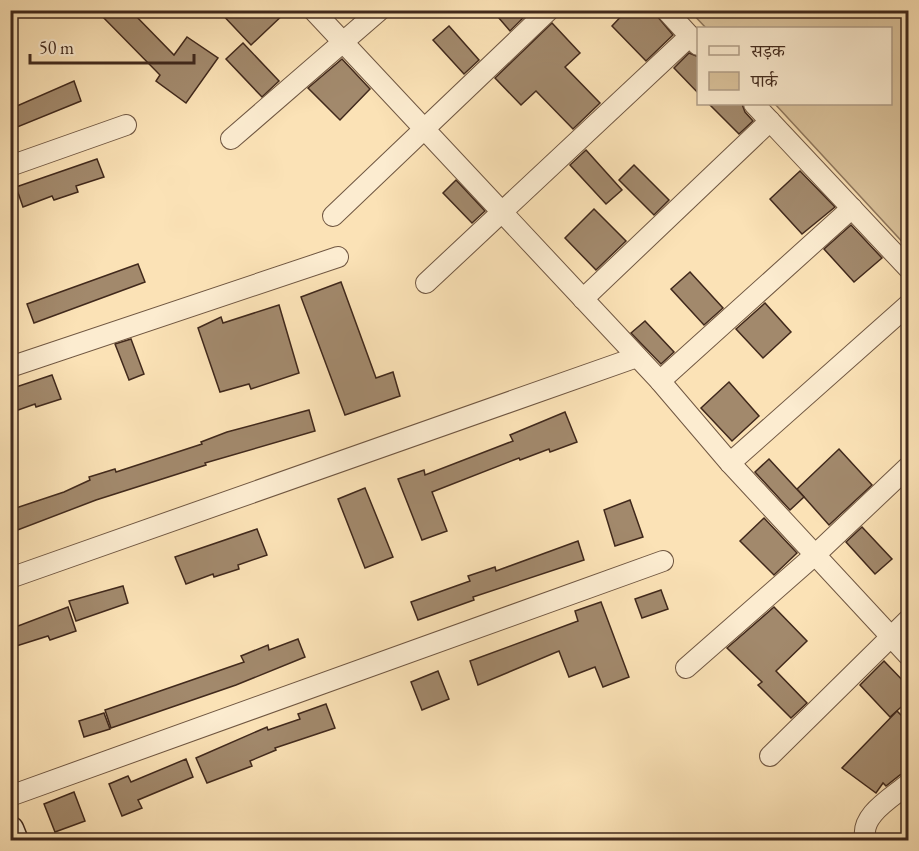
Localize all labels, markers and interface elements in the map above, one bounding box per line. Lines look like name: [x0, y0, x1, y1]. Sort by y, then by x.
scale bar: [30, 27, 194, 65]
legend: [697, 27, 892, 105]
text: 50 m: [39, 36, 74, 59]
text: सड़क: [750, 39, 786, 62]
text: पार्क: [750, 69, 779, 92]

